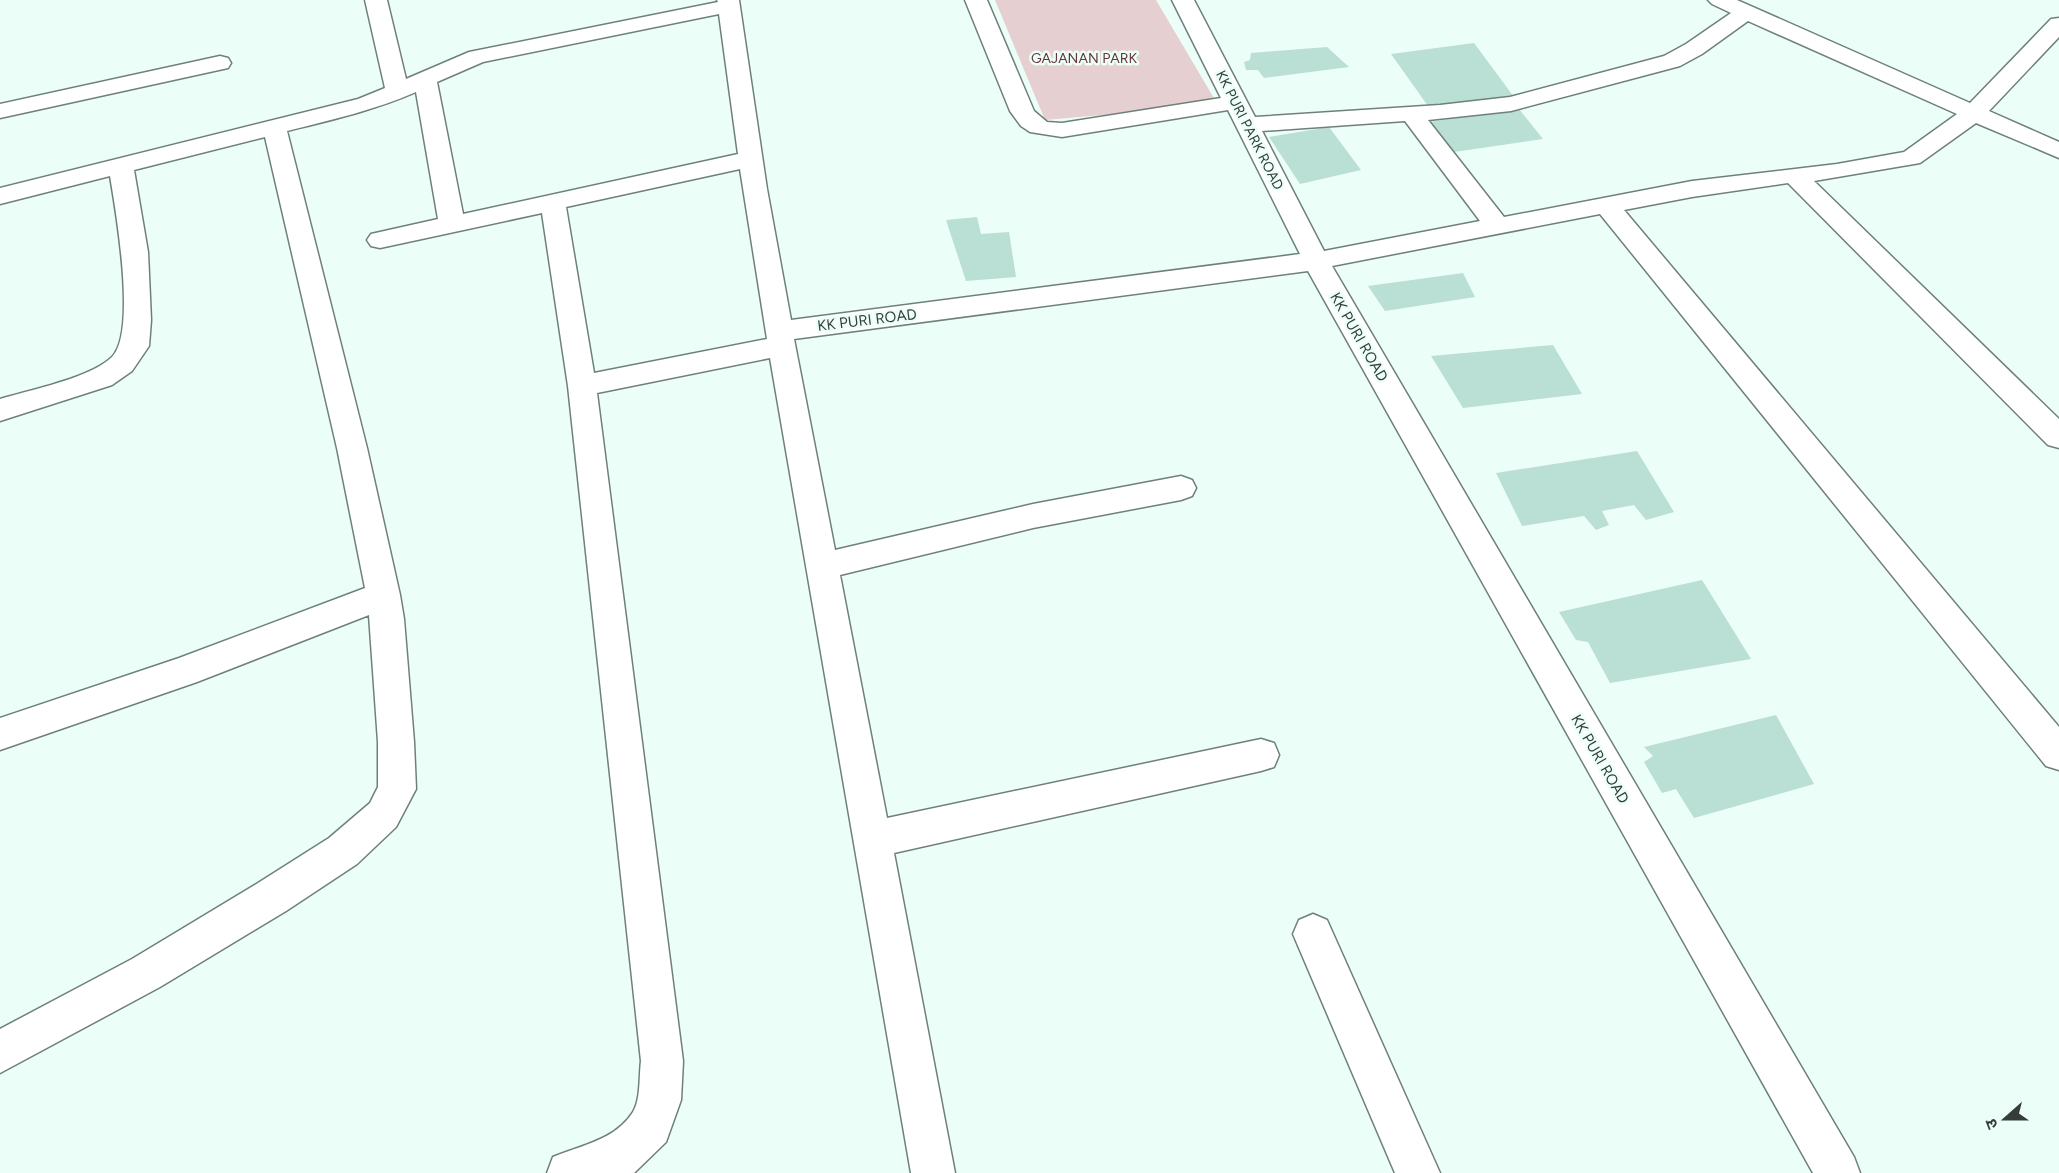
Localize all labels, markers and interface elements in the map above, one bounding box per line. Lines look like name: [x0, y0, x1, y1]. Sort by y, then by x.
park label: GAJANAN PARK: [1031, 50, 1138, 67]
street label: KK PURI PARK ROAD: [1212, 68, 1287, 193]
street label: KK PURI ROAD: [1326, 289, 1392, 385]
street label: KK PURI ROAD: [816, 305, 918, 335]
street label: KK PURI ROAD: [1567, 711, 1633, 807]
north arrow: [1975, 1089, 2035, 1149]
text: उ: [1981, 1116, 2002, 1132]

